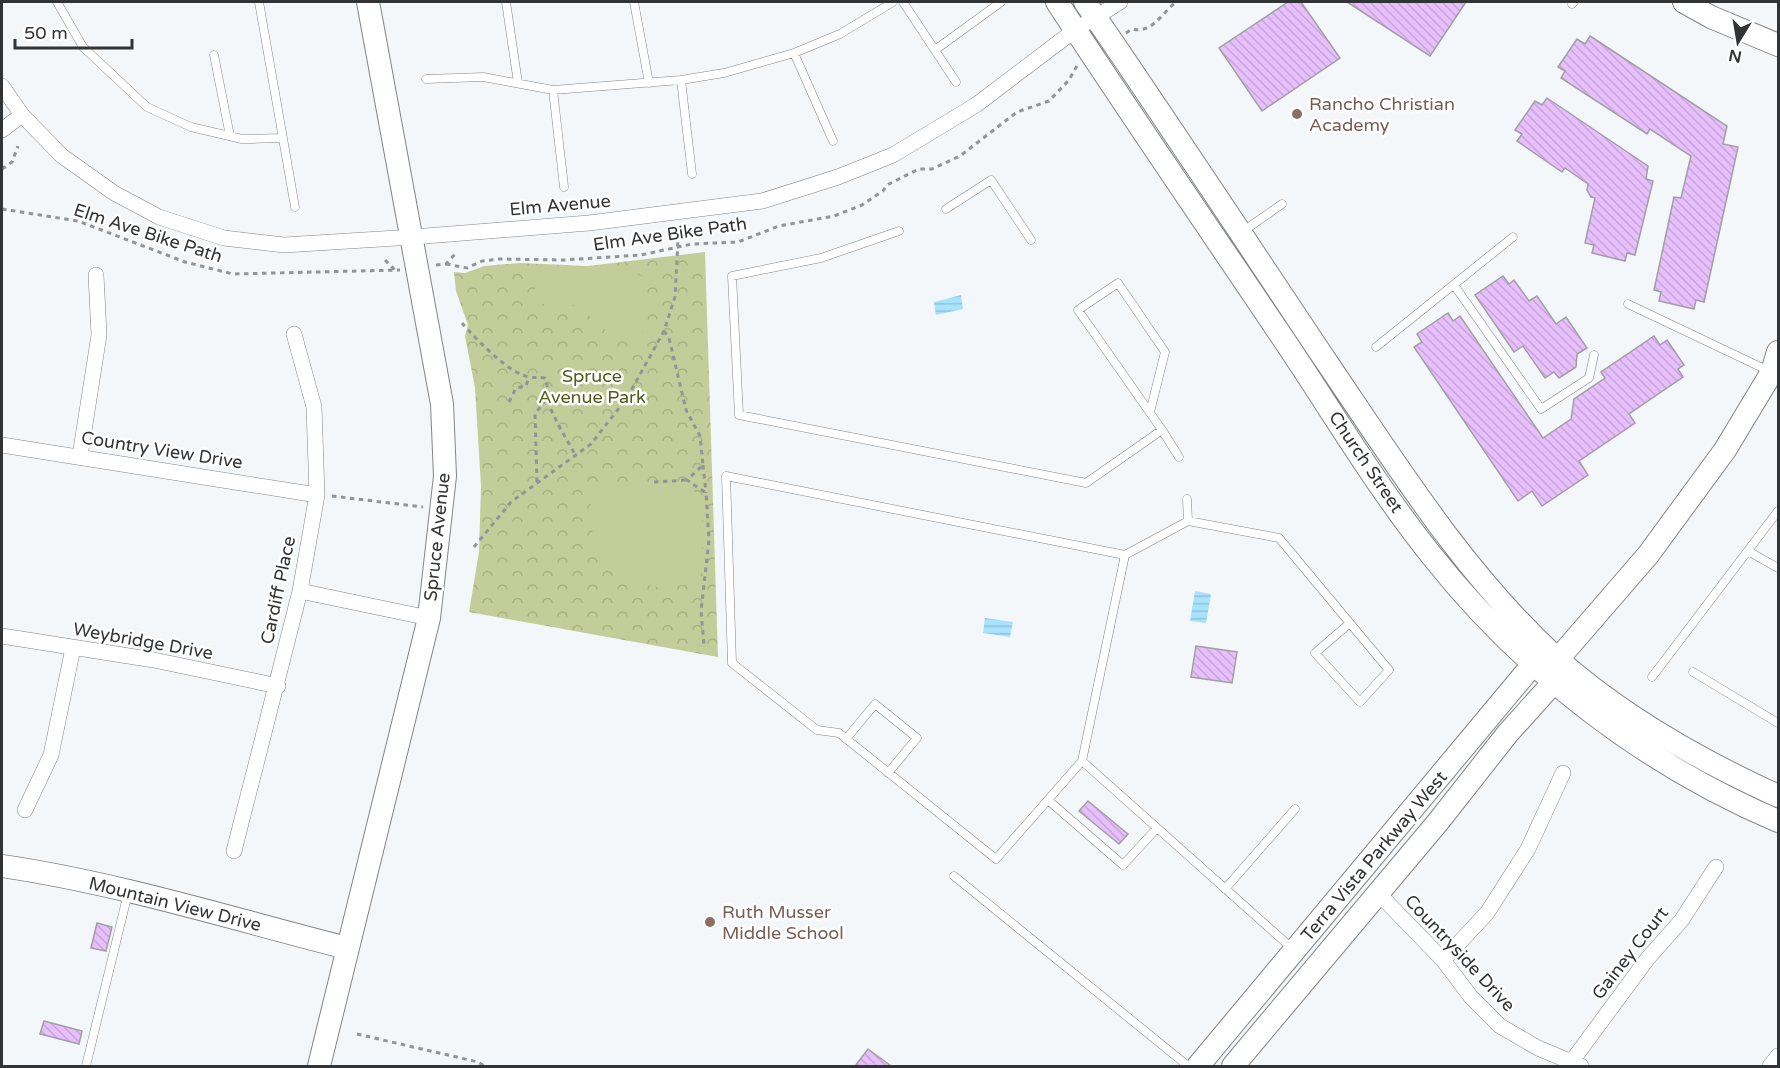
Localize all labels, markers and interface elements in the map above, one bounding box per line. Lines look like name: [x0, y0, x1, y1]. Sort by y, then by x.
scale bar: [15, 12, 132, 50]
north arrow: [1708, 12, 1768, 72]
text: 50 m: [24, 22, 68, 44]
text: N: [1727, 45, 1744, 67]
place label: Rancho Christian Academy: [1309, 93, 1455, 136]
marker: Rancho Christian Academy: [1290, 107, 1304, 121]
street label: Elm Avenue: [508, 190, 612, 220]
street label: Elm Ave Bike Path: [71, 199, 225, 267]
street label: Elm Ave Bike Path: [592, 212, 748, 256]
park label: Spruce Avenue Park: [538, 365, 646, 408]
street label: Church Street: [1324, 407, 1408, 517]
street label: Country View Drive: [80, 426, 244, 474]
street label: Spruce Avenue: [419, 472, 455, 602]
street label: Cardiff Place: [256, 534, 300, 646]
street label: Weybridge Drive: [71, 618, 215, 664]
street label: Terra Vista Parkway West: [1296, 766, 1452, 946]
street label: Mountain View Drive: [86, 872, 264, 936]
street label: Countryside Drive: [1400, 890, 1520, 1016]
place label: Ruth Musser Middle School: [722, 901, 844, 944]
street label: Gainey Court: [1587, 902, 1673, 1004]
marker: Ruth Musser Middle School: [703, 915, 717, 929]

